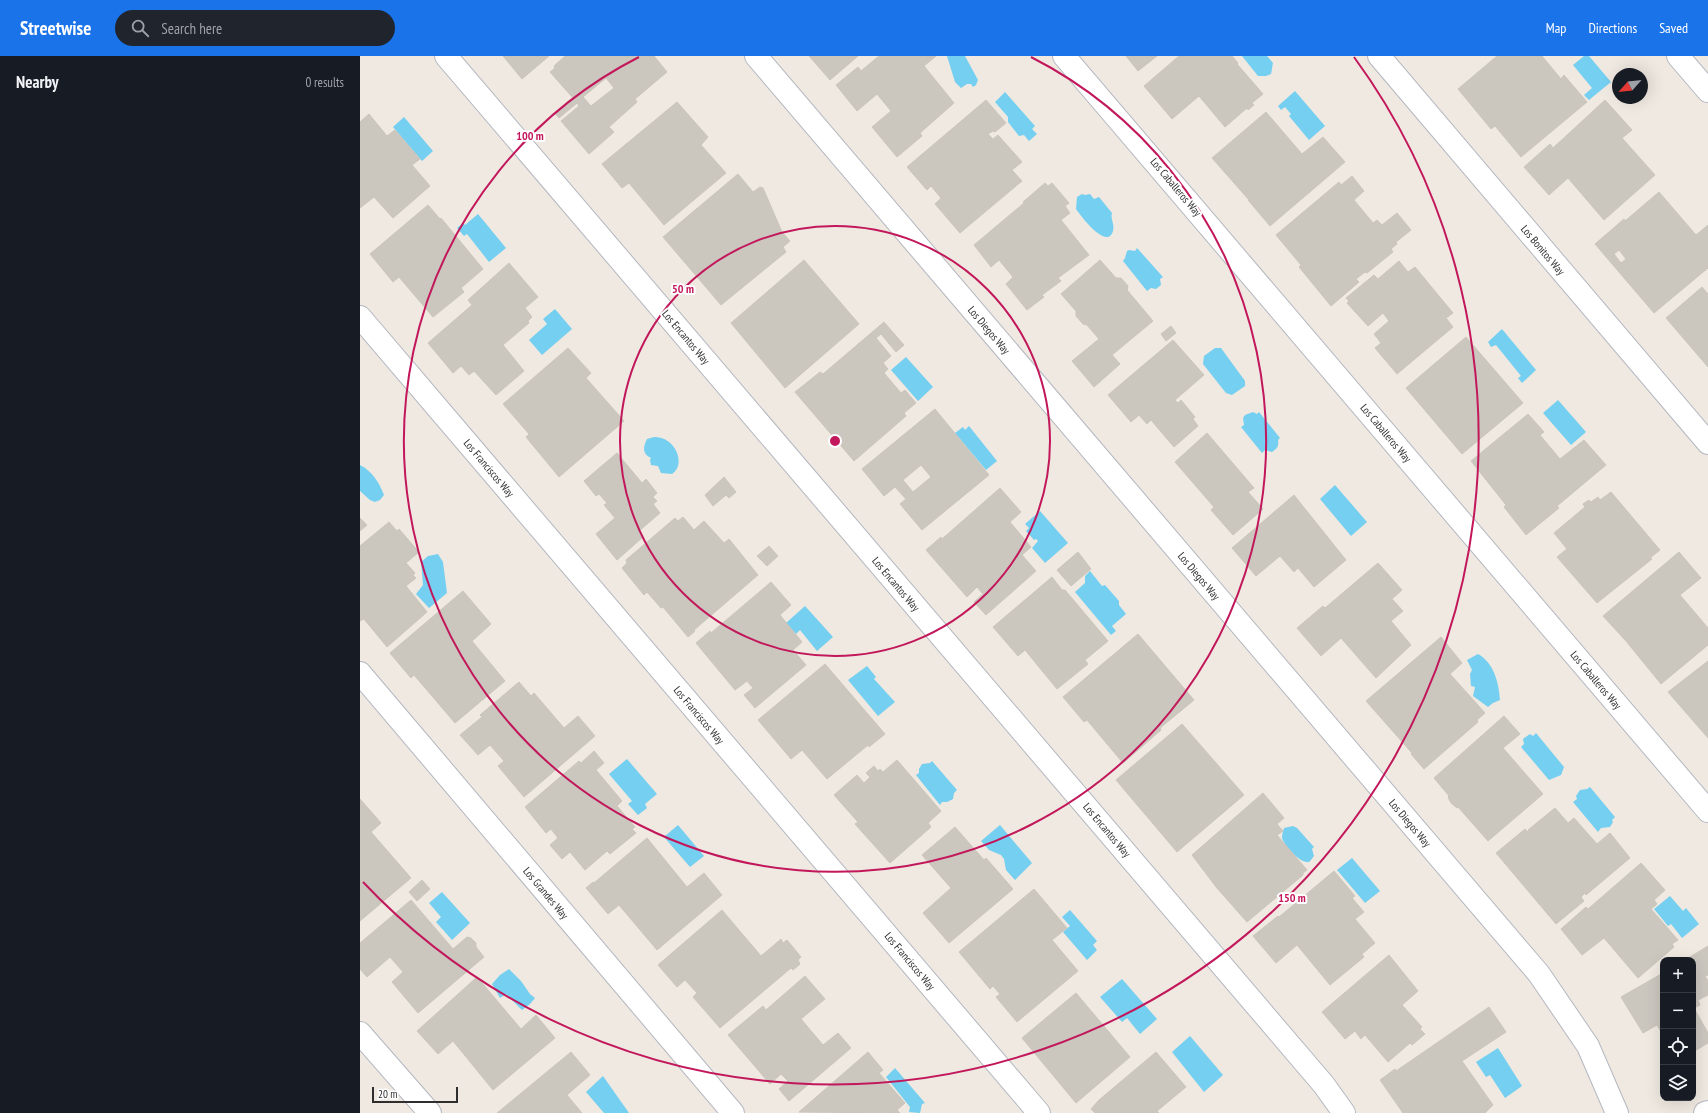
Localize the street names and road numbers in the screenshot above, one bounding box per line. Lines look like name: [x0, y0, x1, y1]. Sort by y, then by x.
street label: Los Caballeros Way: [1147, 155, 1205, 220]
street label: Los Bonitos Way: [1518, 222, 1569, 279]
street label: Los Diegos Way: [965, 303, 1014, 358]
street label: Los Encantos Way: [659, 307, 713, 368]
street label: Los Caballeros Way: [1357, 401, 1415, 466]
street label: Los Franciscos Way: [461, 436, 518, 501]
street label: Los Diegos Way: [1175, 549, 1224, 604]
street label: Los Encantos Way: [869, 554, 923, 615]
street label: Los Caballeros Way: [1567, 648, 1625, 713]
street label: Los Franciscos Way: [671, 683, 728, 748]
street label: Los Diegos Way: [1386, 796, 1435, 851]
street label: Los Encantos Way: [1080, 800, 1134, 861]
street label: Los Grandes Way: [520, 864, 572, 922]
street label: Los Franciscos Way: [882, 929, 939, 994]

